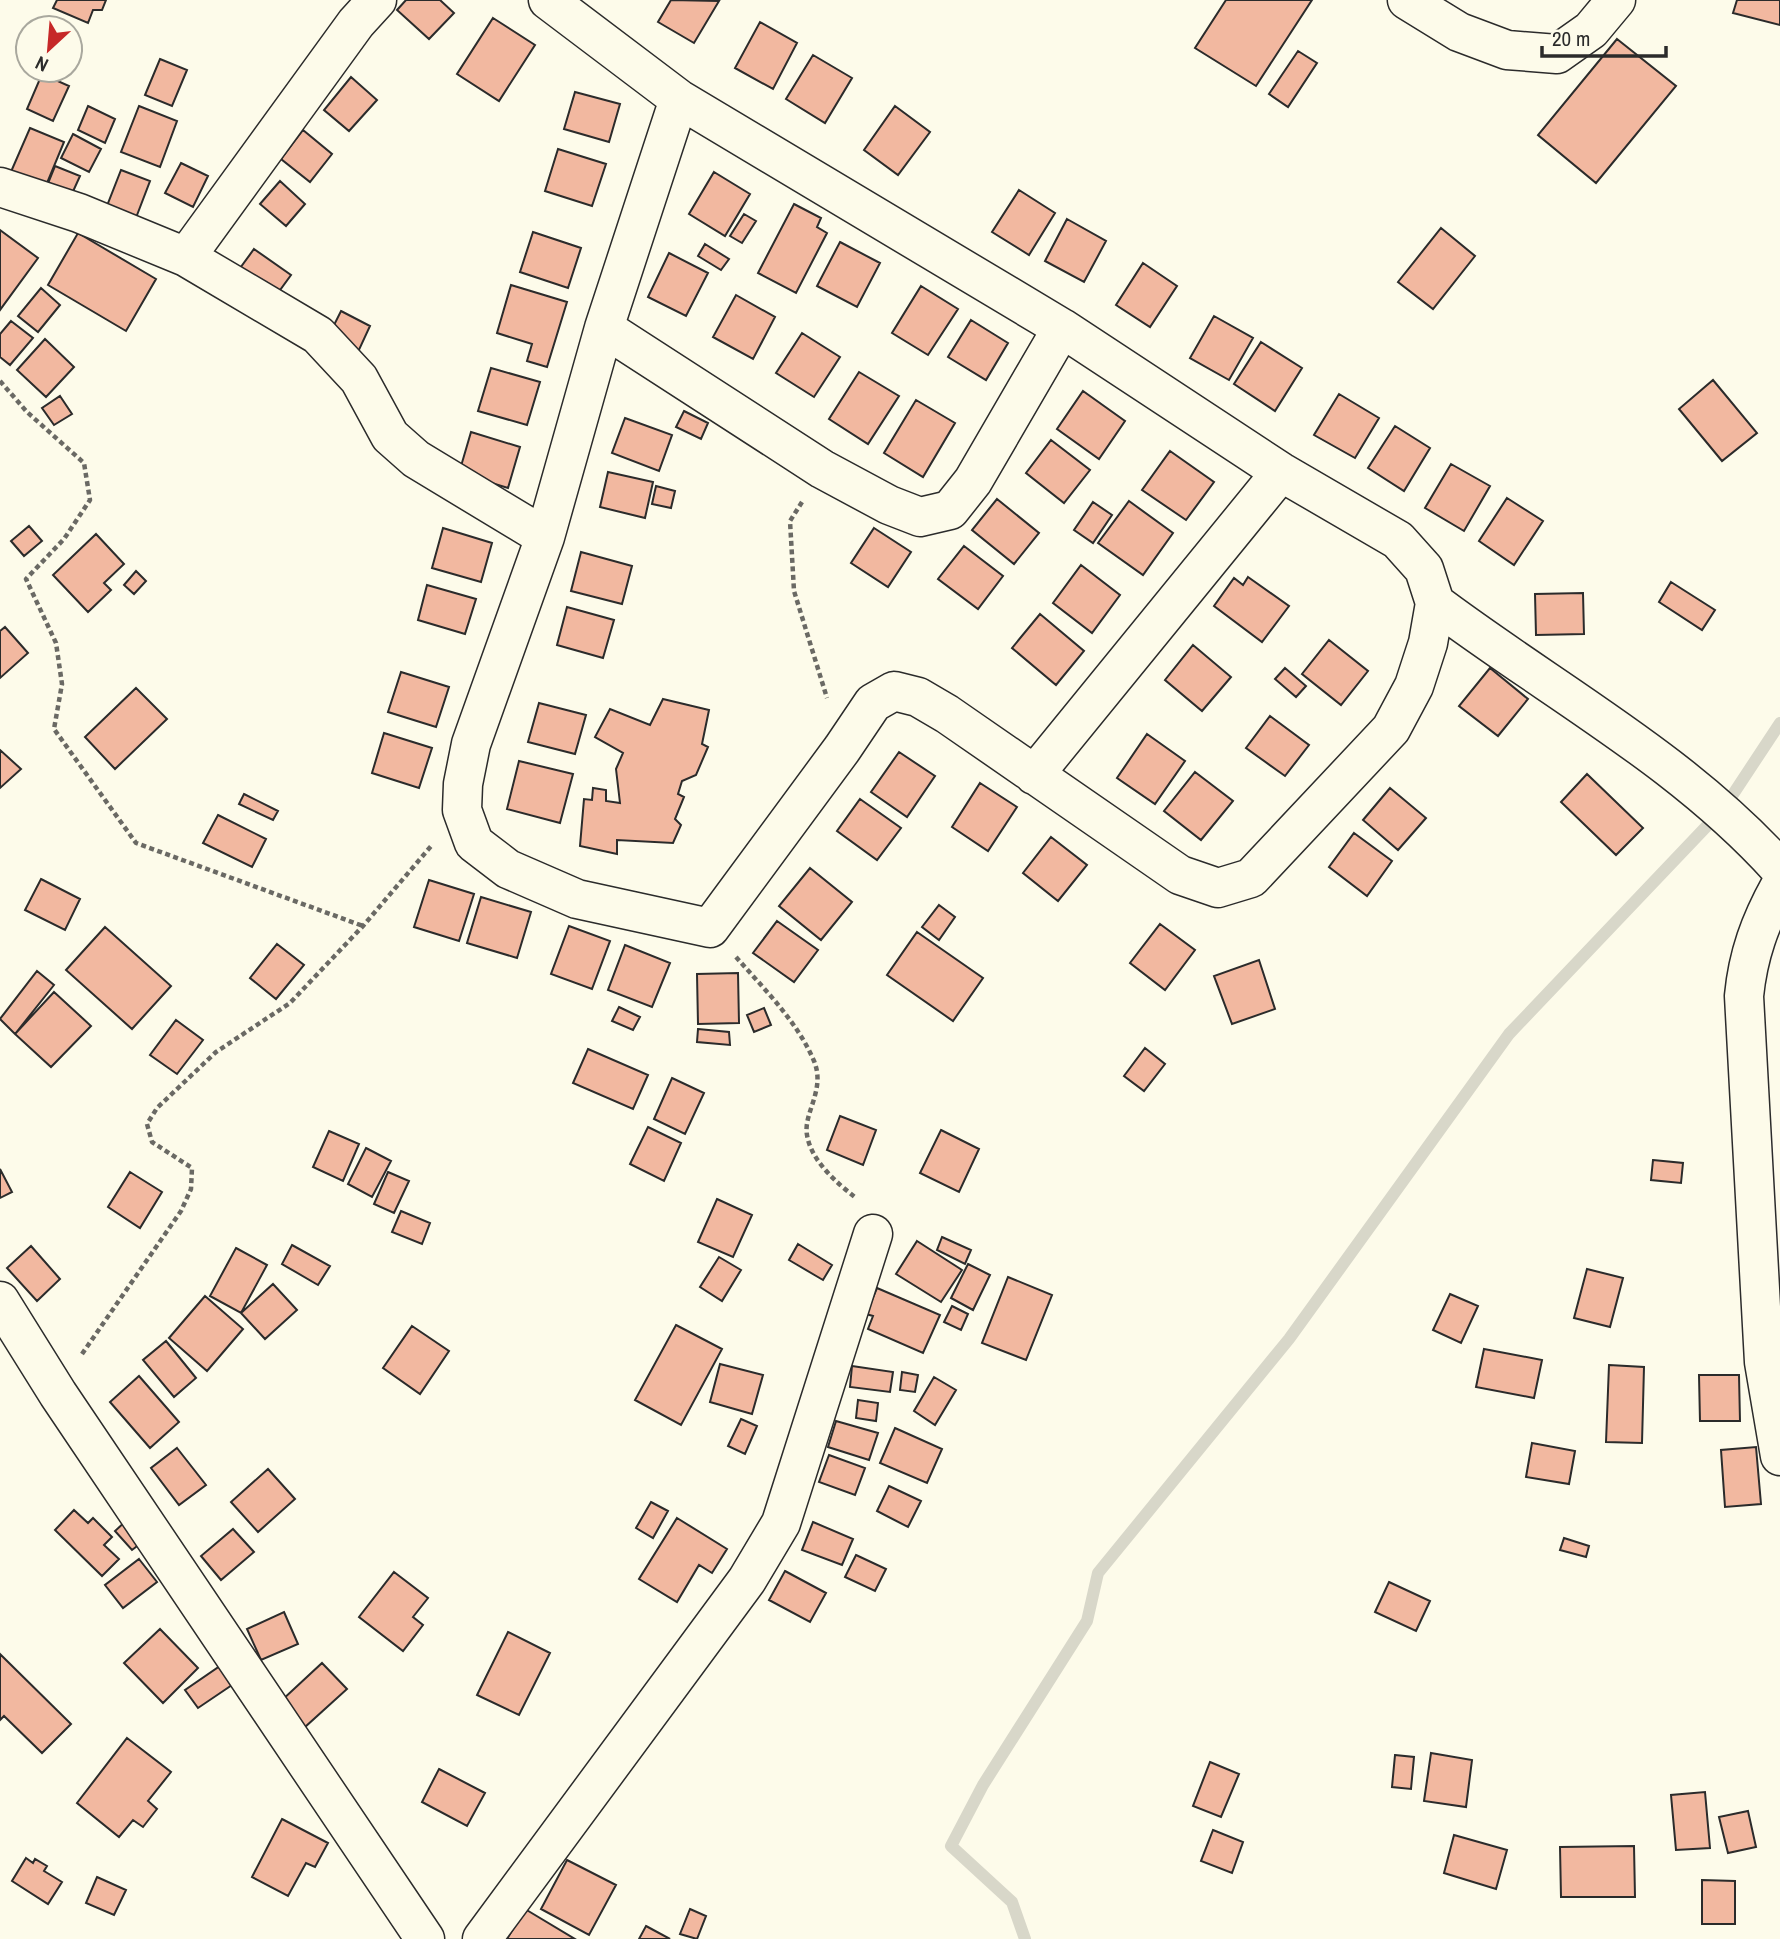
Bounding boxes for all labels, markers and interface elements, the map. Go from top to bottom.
north arrow [14,14,84,84]
scale bar [1542,14,1666,58]
text: 20 m [1552,24,1590,53]
text: N [31,50,52,78]

